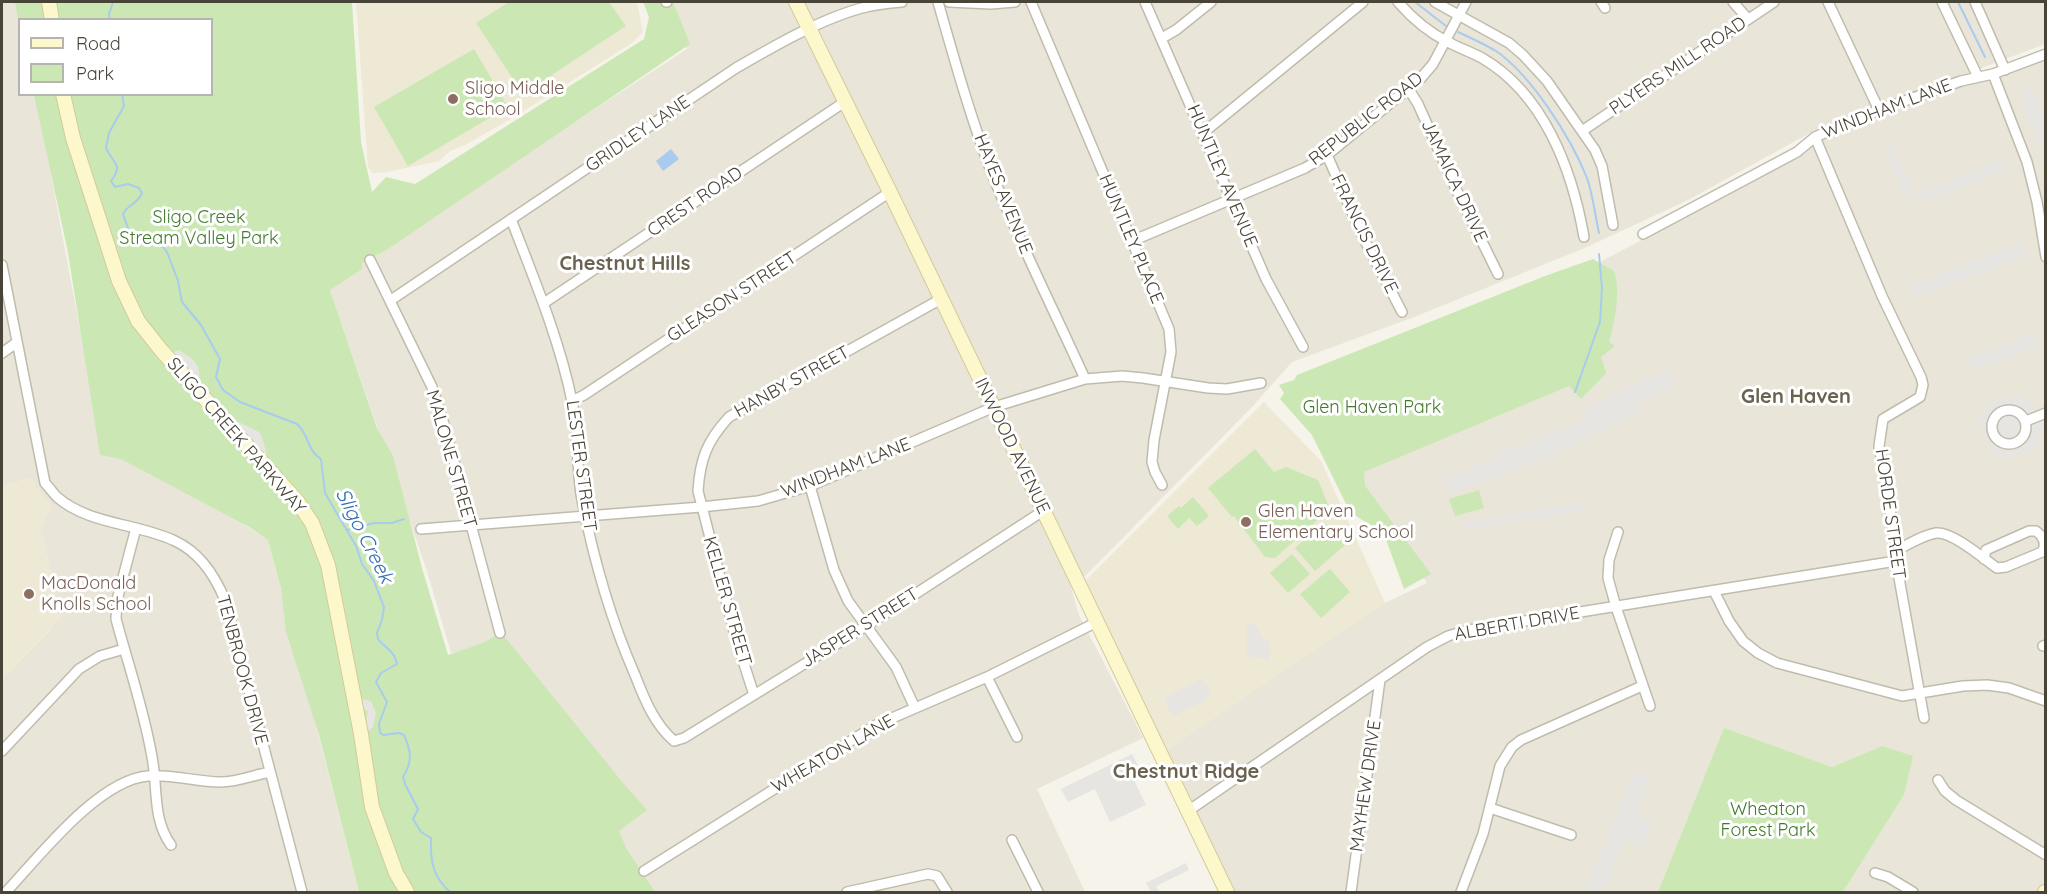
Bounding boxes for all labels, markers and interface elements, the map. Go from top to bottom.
street label: PLYERS MILL ROAD [1606,12,1750,120]
legend [18,18,213,96]
text: Road [76,32,121,55]
text: Park [76,62,114,85]
street label: REPUBLIC ROAD [1305,68,1427,170]
street label: WINDHAM LANE [1819,74,1955,144]
place label: Sligo Middle School [465,78,564,121]
street label: GRIDLEY LANE [582,91,694,177]
marker: Sligo Middle School [446,92,460,106]
street label: HUNTLEY AVENUE [1182,101,1262,251]
street label: JAMAICA DRIVE [1416,116,1492,246]
street label: HAYES AVENUE [969,131,1037,257]
street label: CREST ROAD [643,162,747,242]
street label: HUNTLEY PLACE [1094,171,1168,307]
street label: FRANCIS DRIVE [1326,171,1402,297]
park label: Sligo Creek Stream Valley Park [119,207,279,250]
street label: GLEASON STREET [663,247,801,347]
district label: Chestnut Hills [560,252,690,276]
street label: HANBY STREET [731,341,853,423]
street label: SLIGO CREEK PARKWAY [162,353,310,519]
street label: INWOOD AVENUE [970,374,1054,518]
district label: Glen Haven [1741,385,1851,409]
street label: MALONE STREET [421,388,481,530]
park label: Glen Haven Park [1303,397,1441,419]
street label: LESTER STREET [561,399,601,533]
street label: WINDHAM LANE [778,433,914,503]
street label: HORDE STREET [1870,448,1910,580]
water label: Sligo Creek [330,485,398,587]
place label: Glen Haven Elementary School [1258,501,1414,544]
marker: Glen Haven Elementary School [1239,515,1253,529]
street label: KELLER STREET [698,534,756,668]
place label: MacDonald Knolls School [41,573,151,616]
street label: JASPER STREET [797,583,923,673]
marker: MacDonald Knolls School [22,587,36,601]
street label: TENBROOK DRIVE [212,593,272,747]
street label: ALBERTI DRIVE [1453,602,1581,646]
street label: WHEATON LANE [768,710,898,798]
street label: MAYHEW DRIVE [1346,719,1386,853]
district label: Chestnut Ridge [1113,760,1259,784]
park label: Wheaton Forest Park [1720,799,1816,842]

